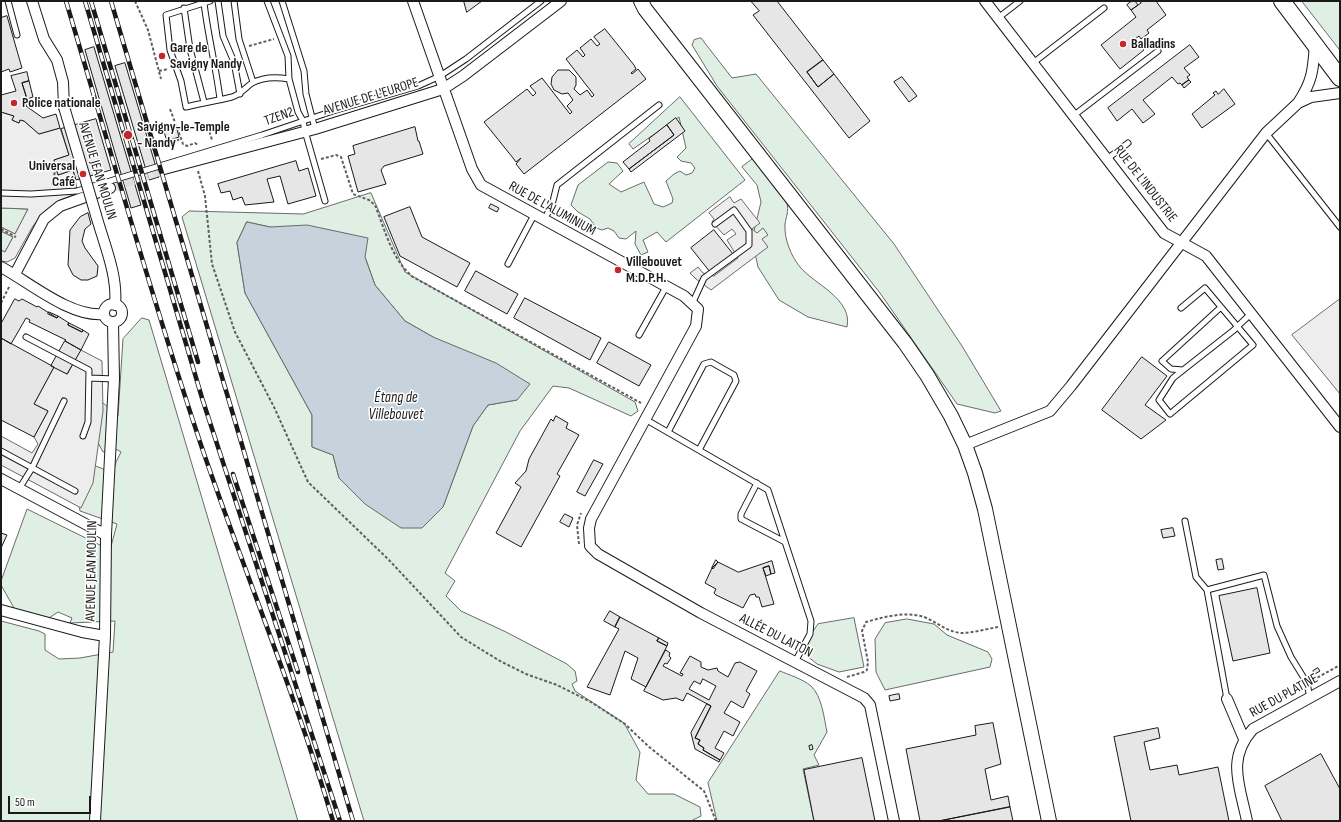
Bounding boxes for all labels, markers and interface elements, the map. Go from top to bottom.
place label: Balladins [1131,36,1175,52]
marker: Balladins [1118,39,1128,49]
place label: Gare de Savigny Nandy [170,40,242,72]
marker: Gare de Savigny Nandy [157,51,167,61]
street label: AVENUE DE L'EUROPE [321,75,421,119]
place label: Police nationale [22,95,101,111]
marker: Police nationale [9,98,19,108]
street label: TZEN2 [262,104,296,130]
place label: Savigny-le-Temple - Nandy [137,119,230,152]
street label: AVENUE JEAN MOULIN [74,120,120,222]
marker: Savigny-le-Temple - Nandy [122,129,134,141]
street label: RUE DE L'INDUSTRIE [1110,142,1180,226]
place label: Universal Café [29,158,75,190]
marker: Universal Café [78,169,88,179]
street label: RUE DE L'ALUMINIUM [505,178,599,240]
place label: Villebouvet M.D.P.H. [626,254,682,286]
marker: Villebouvet M.D.P.H. [613,265,623,275]
water label: Étang de Villebouvet [369,389,423,424]
street label: AVENUE JEAN MOULIN [83,520,101,622]
street label: ALLÉE DU LAITON [737,610,815,662]
street label: RUE DU PLATINE [1247,670,1321,722]
scale bar [10,788,93,814]
text: 50 m [15,795,35,810]

